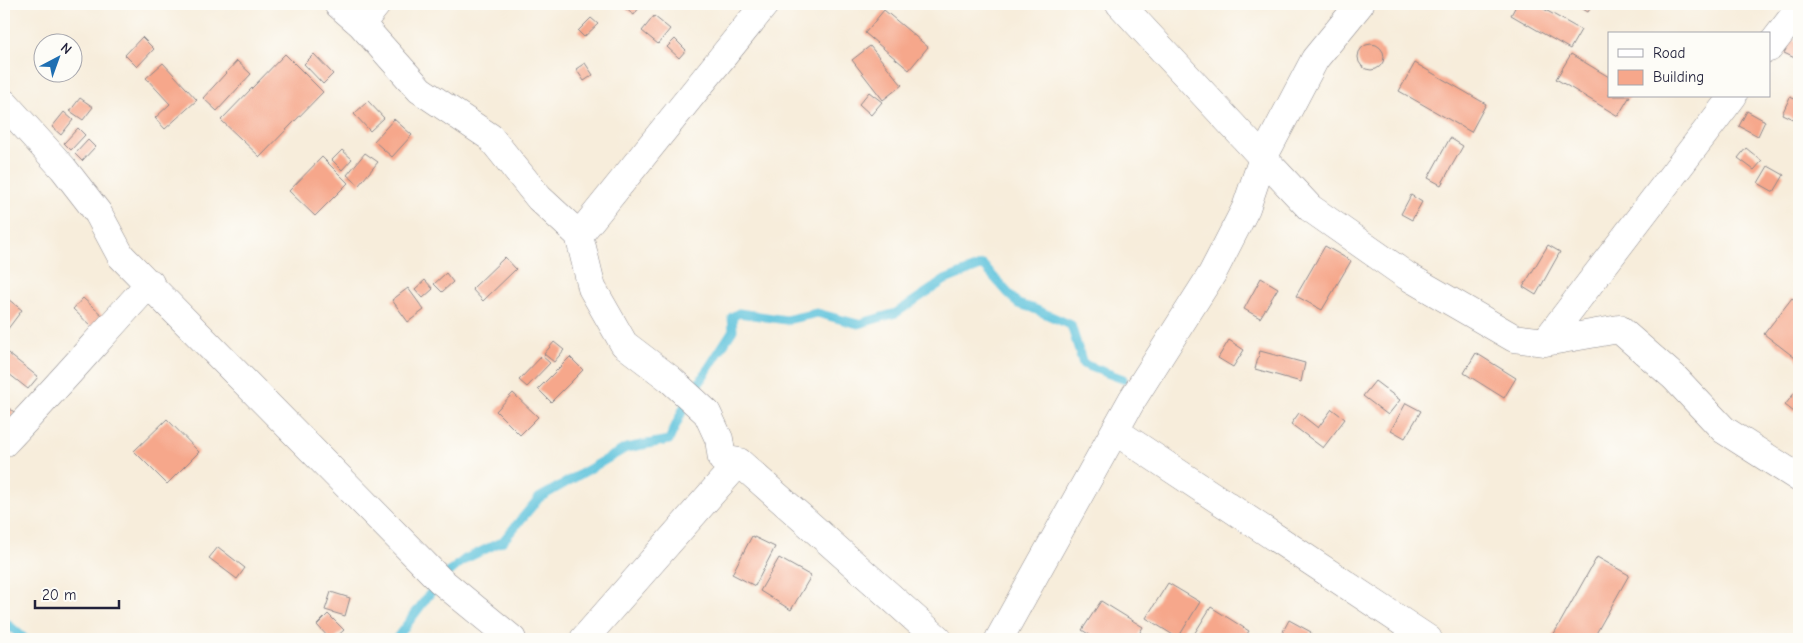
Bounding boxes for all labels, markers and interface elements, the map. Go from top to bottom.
north arrow [32,32,82,82]
legend [1608,32,1770,98]
text: N [57,39,75,58]
text: Road [1653,44,1685,62]
text: Building [1653,68,1704,86]
scale bar [35,578,119,610]
text: 20 m [42,586,76,604]

